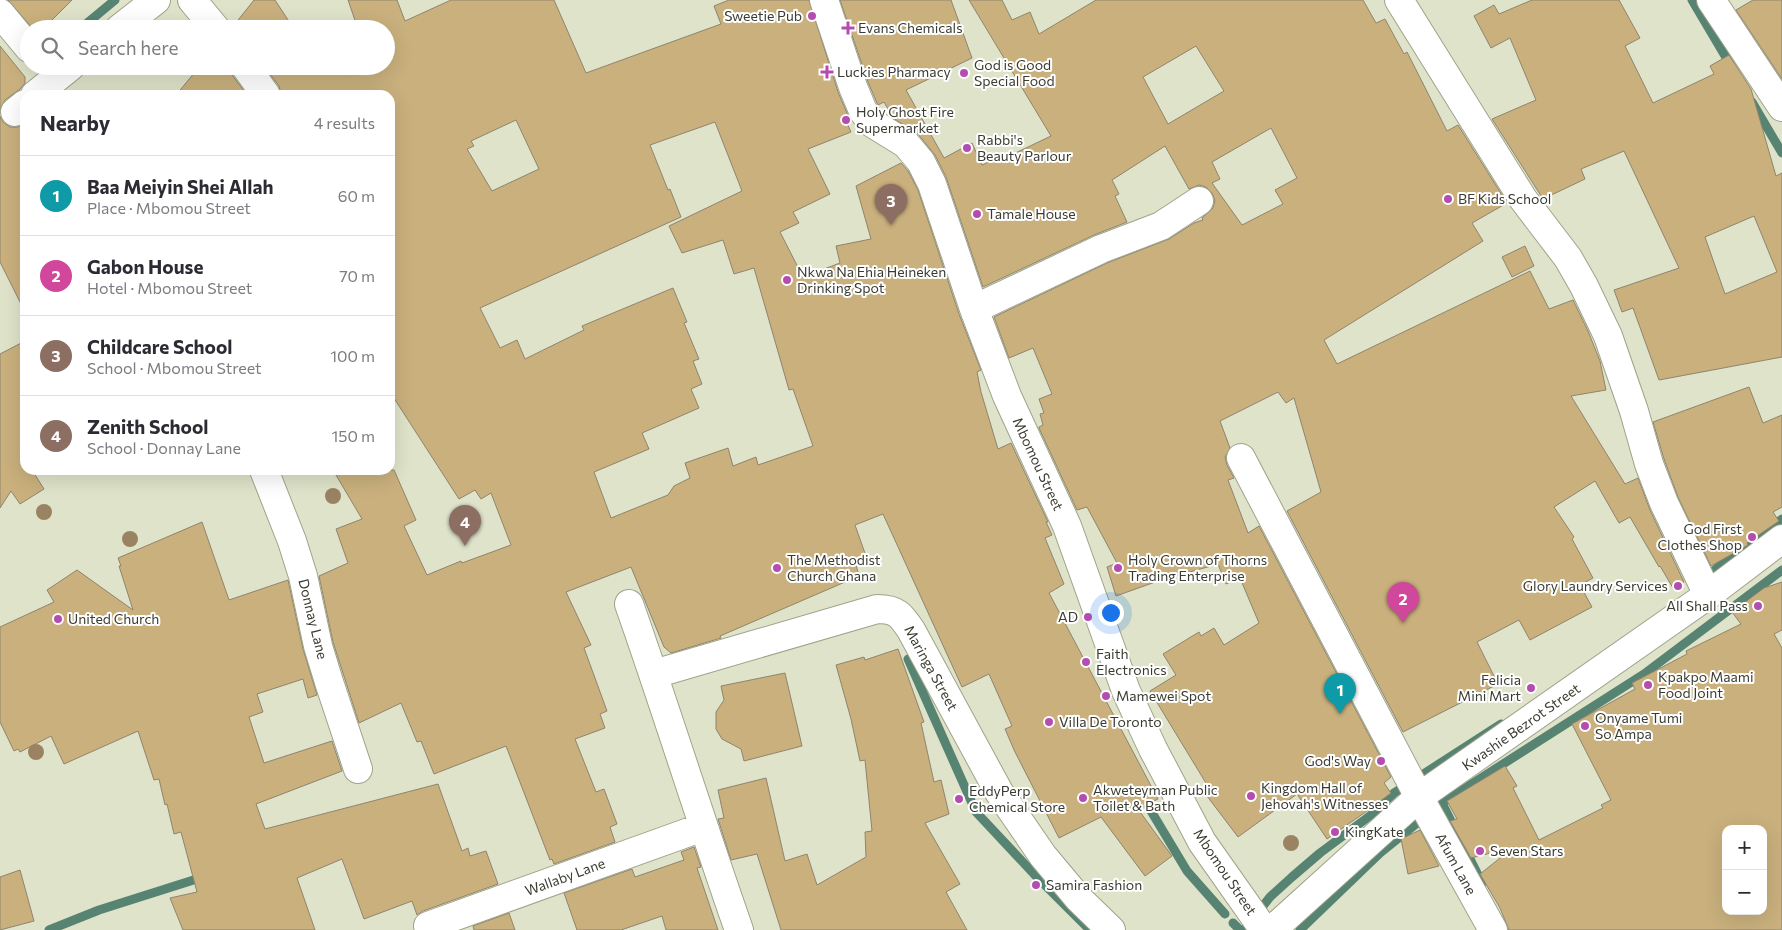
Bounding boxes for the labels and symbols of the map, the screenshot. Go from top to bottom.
place label: Sweetie Pub [724,7,802,24]
marker: Sweetie Pub [806,10,818,22]
place label: Evans Chemicals [858,19,963,36]
marker: Evans Chemicals [842,22,854,34]
place label: God is Good Special Food [974,56,1055,89]
place label: Luckies Pharmacy [837,63,951,80]
marker: Luckies Pharmacy [821,66,833,78]
marker: God is Good Special Food [958,67,970,79]
place label: Holy Ghost Fire Supermarket [856,103,954,136]
marker: Holy Ghost Fire Supermarket [840,114,852,126]
place label: Rabbi's Beauty Parlour [977,131,1072,164]
marker: Rabbi's Beauty Parlour [961,142,973,154]
pin: 3 [875,184,907,225]
place label: BF Kids School [1458,190,1551,207]
marker: BF Kids School [1442,193,1454,205]
place label: Tamale House [987,205,1076,222]
marker: Tamale House [971,208,983,220]
place label: Nkwa Na Ehia Heineken Drinking Spot [797,263,946,296]
marker: Nkwa Na Ehia Heineken Drinking Spot [781,274,793,286]
street label: Mbomou Street [1009,415,1068,513]
pin: 4 [449,505,481,546]
place label: God First Clothes Shop [1658,520,1742,553]
marker: God First Clothes Shop [1746,531,1758,543]
place label: The Methodist Church Ghana [787,551,881,584]
place label: Holy Crown of Thorns Trading Enterprise [1128,551,1267,584]
marker: The Methodist Church Ghana [771,562,783,574]
marker: Holy Crown of Thorns Trading Enterprise [1112,562,1124,574]
street label: Donnay Lane [295,577,332,661]
place label: Glory Laundry Services [1523,577,1668,594]
marker: Glory Laundry Services [1672,580,1684,592]
pin: 2 [1387,582,1419,623]
place label: All Shall Pass [1666,597,1748,614]
your location [1098,600,1124,626]
marker: All Shall Pass [1752,600,1764,612]
place label: AD [1058,608,1078,625]
place label: United Church [68,610,159,627]
marker: AD [1082,611,1094,623]
marker: United Church [52,613,64,625]
street label: Maringa Street [901,622,962,714]
place label: Faith Electronics [1096,645,1167,678]
marker: Faith Electronics [1080,656,1092,668]
place label: Kpakpo Maami Food Joint [1658,668,1754,701]
place label: Felicia Mini Mart [1458,671,1521,704]
pin: 1 [1324,673,1356,714]
street label: Kwashie Bezrot Street [1458,679,1583,774]
marker: Kpakpo Maami Food Joint [1642,679,1654,691]
marker: Felicia Mini Mart [1525,682,1537,694]
place label: Mamewei Spot [1116,687,1211,704]
marker: Mamewei Spot [1100,690,1112,702]
place label: Onyame Tumi So Ampa [1595,709,1682,742]
place label: Villa De Toronto [1059,713,1162,730]
marker: Villa De Toronto [1043,716,1055,728]
marker: Onyame Tumi So Ampa [1579,720,1591,732]
place label: God's Way [1304,752,1371,769]
marker: God's Way [1375,755,1387,767]
place label: Kingdom Hall of Jehovah's Witnesses [1261,779,1388,812]
place label: Akweteyman Public Toilet & Bath [1093,781,1218,814]
place label: EddyPerp Chemical Store [969,782,1065,815]
marker: Kingdom Hall of Jehovah's Witnesses [1245,790,1257,802]
marker: Akweteyman Public Toilet & Bath [1077,792,1089,804]
marker: EddyPerp Chemical Store [953,793,965,805]
place label: KingKate [1345,823,1403,840]
street label: Mbomou Street [1190,825,1261,918]
marker: KingKate [1329,826,1341,838]
street label: Afum Lane [1432,830,1480,898]
place label: Seven Stars [1490,842,1563,859]
marker: Seven Stars [1474,845,1486,857]
street label: Wallaby Lane [522,854,607,899]
place label: Samira Fashion [1046,876,1142,893]
marker: Samira Fashion [1030,879,1042,891]

